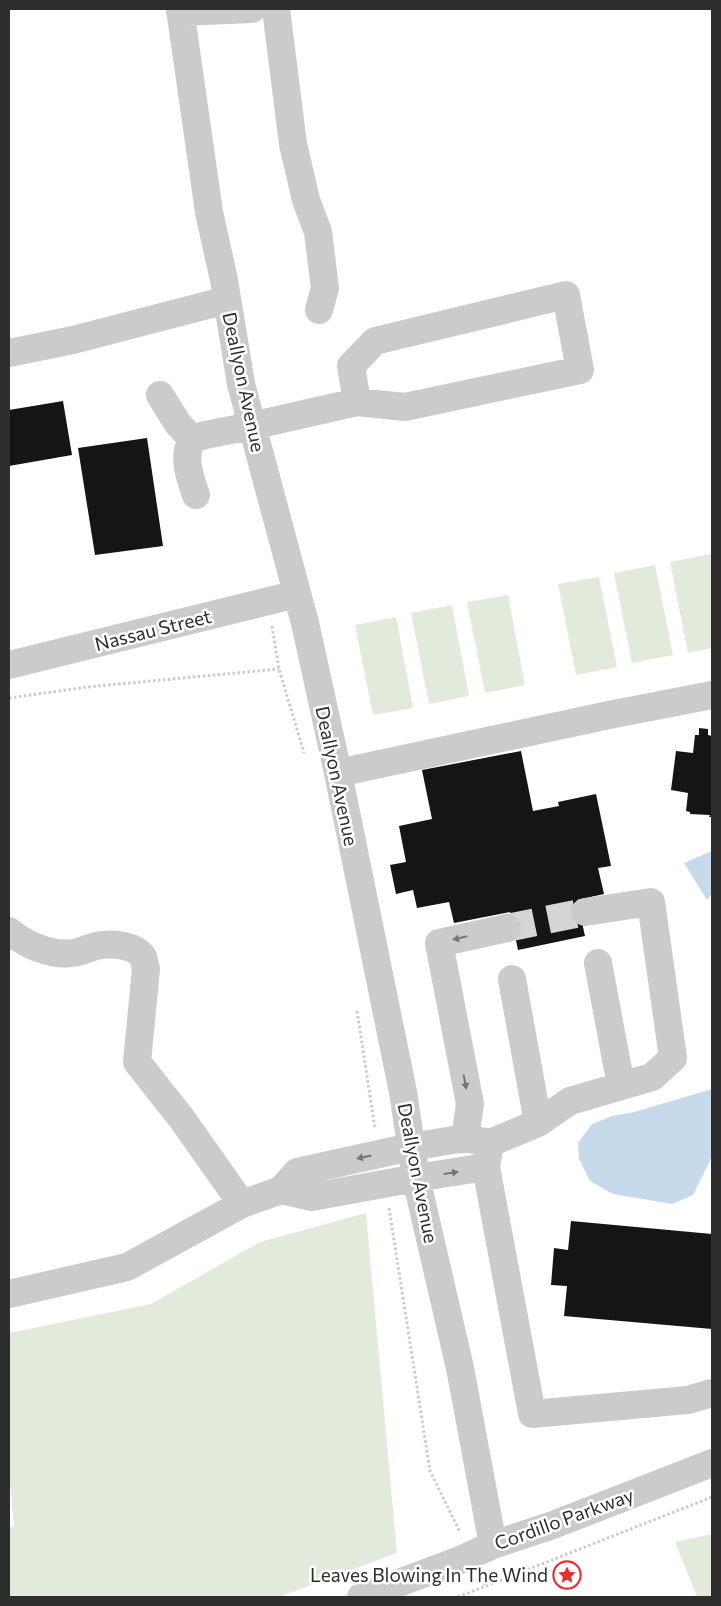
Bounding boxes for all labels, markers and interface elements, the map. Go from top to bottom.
street label: Deallyon Avenue [218,310,271,454]
street label: Nassau Street [92,604,214,655]
street label: Deallyon Avenue [311,704,364,848]
one-way arrow [451,935,467,943]
one-way arrow [462,1074,470,1090]
street label: Deallyon Avenue [394,1101,443,1245]
one-way arrow [356,1153,371,1161]
one-way arrow [443,1169,459,1177]
street label: Cordillo Parkway [491,1483,637,1554]
place icon: Leaves Blowing In The Wind [552,1560,582,1590]
place label: Leaves Blowing In The Wind [310,1563,548,1586]

